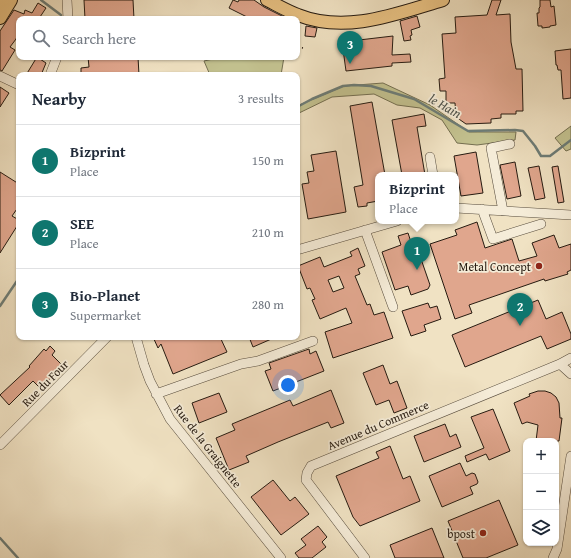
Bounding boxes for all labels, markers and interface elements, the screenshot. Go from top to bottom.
search box [16,16,300,60]
icon: search [30,27,52,49]
text: Search here [62,28,136,49]
pin: 3 [337,31,363,64]
text: Nearby [32,86,86,111]
text: 3 results [238,89,284,108]
water label: le Hain [425,89,465,123]
text: Bizprint [70,141,126,162]
text: 1 [42,151,48,170]
text: 150 m [252,151,284,170]
text: Place [70,162,99,181]
popup [375,172,459,224]
text: Bizprint [389,178,445,199]
text: Place [389,199,418,218]
text: SEE [70,213,94,234]
text: 2 [42,223,48,242]
text: 210 m [252,223,284,242]
text: Place [70,234,99,253]
pin: 1 [404,237,430,270]
place label: Metal Concept [459,258,532,275]
marker: Metal Concept [534,261,544,271]
text: Bio-Planet [70,285,140,306]
pin: 2 [507,293,533,326]
text: 3 [42,295,48,314]
text: 280 m [252,295,284,314]
text: Supermarket [70,306,141,325]
street label: Rue du Four [18,356,72,410]
your location [278,375,298,395]
street label: Avenue du Commerce [325,396,432,454]
street label: Rue de la Graignette [170,401,246,491]
map controls [523,438,559,546]
button: + [523,438,559,474]
button: − [523,474,559,510]
button: layers [523,510,559,546]
place label: bpost [447,525,476,542]
marker: bpost [478,528,488,538]

